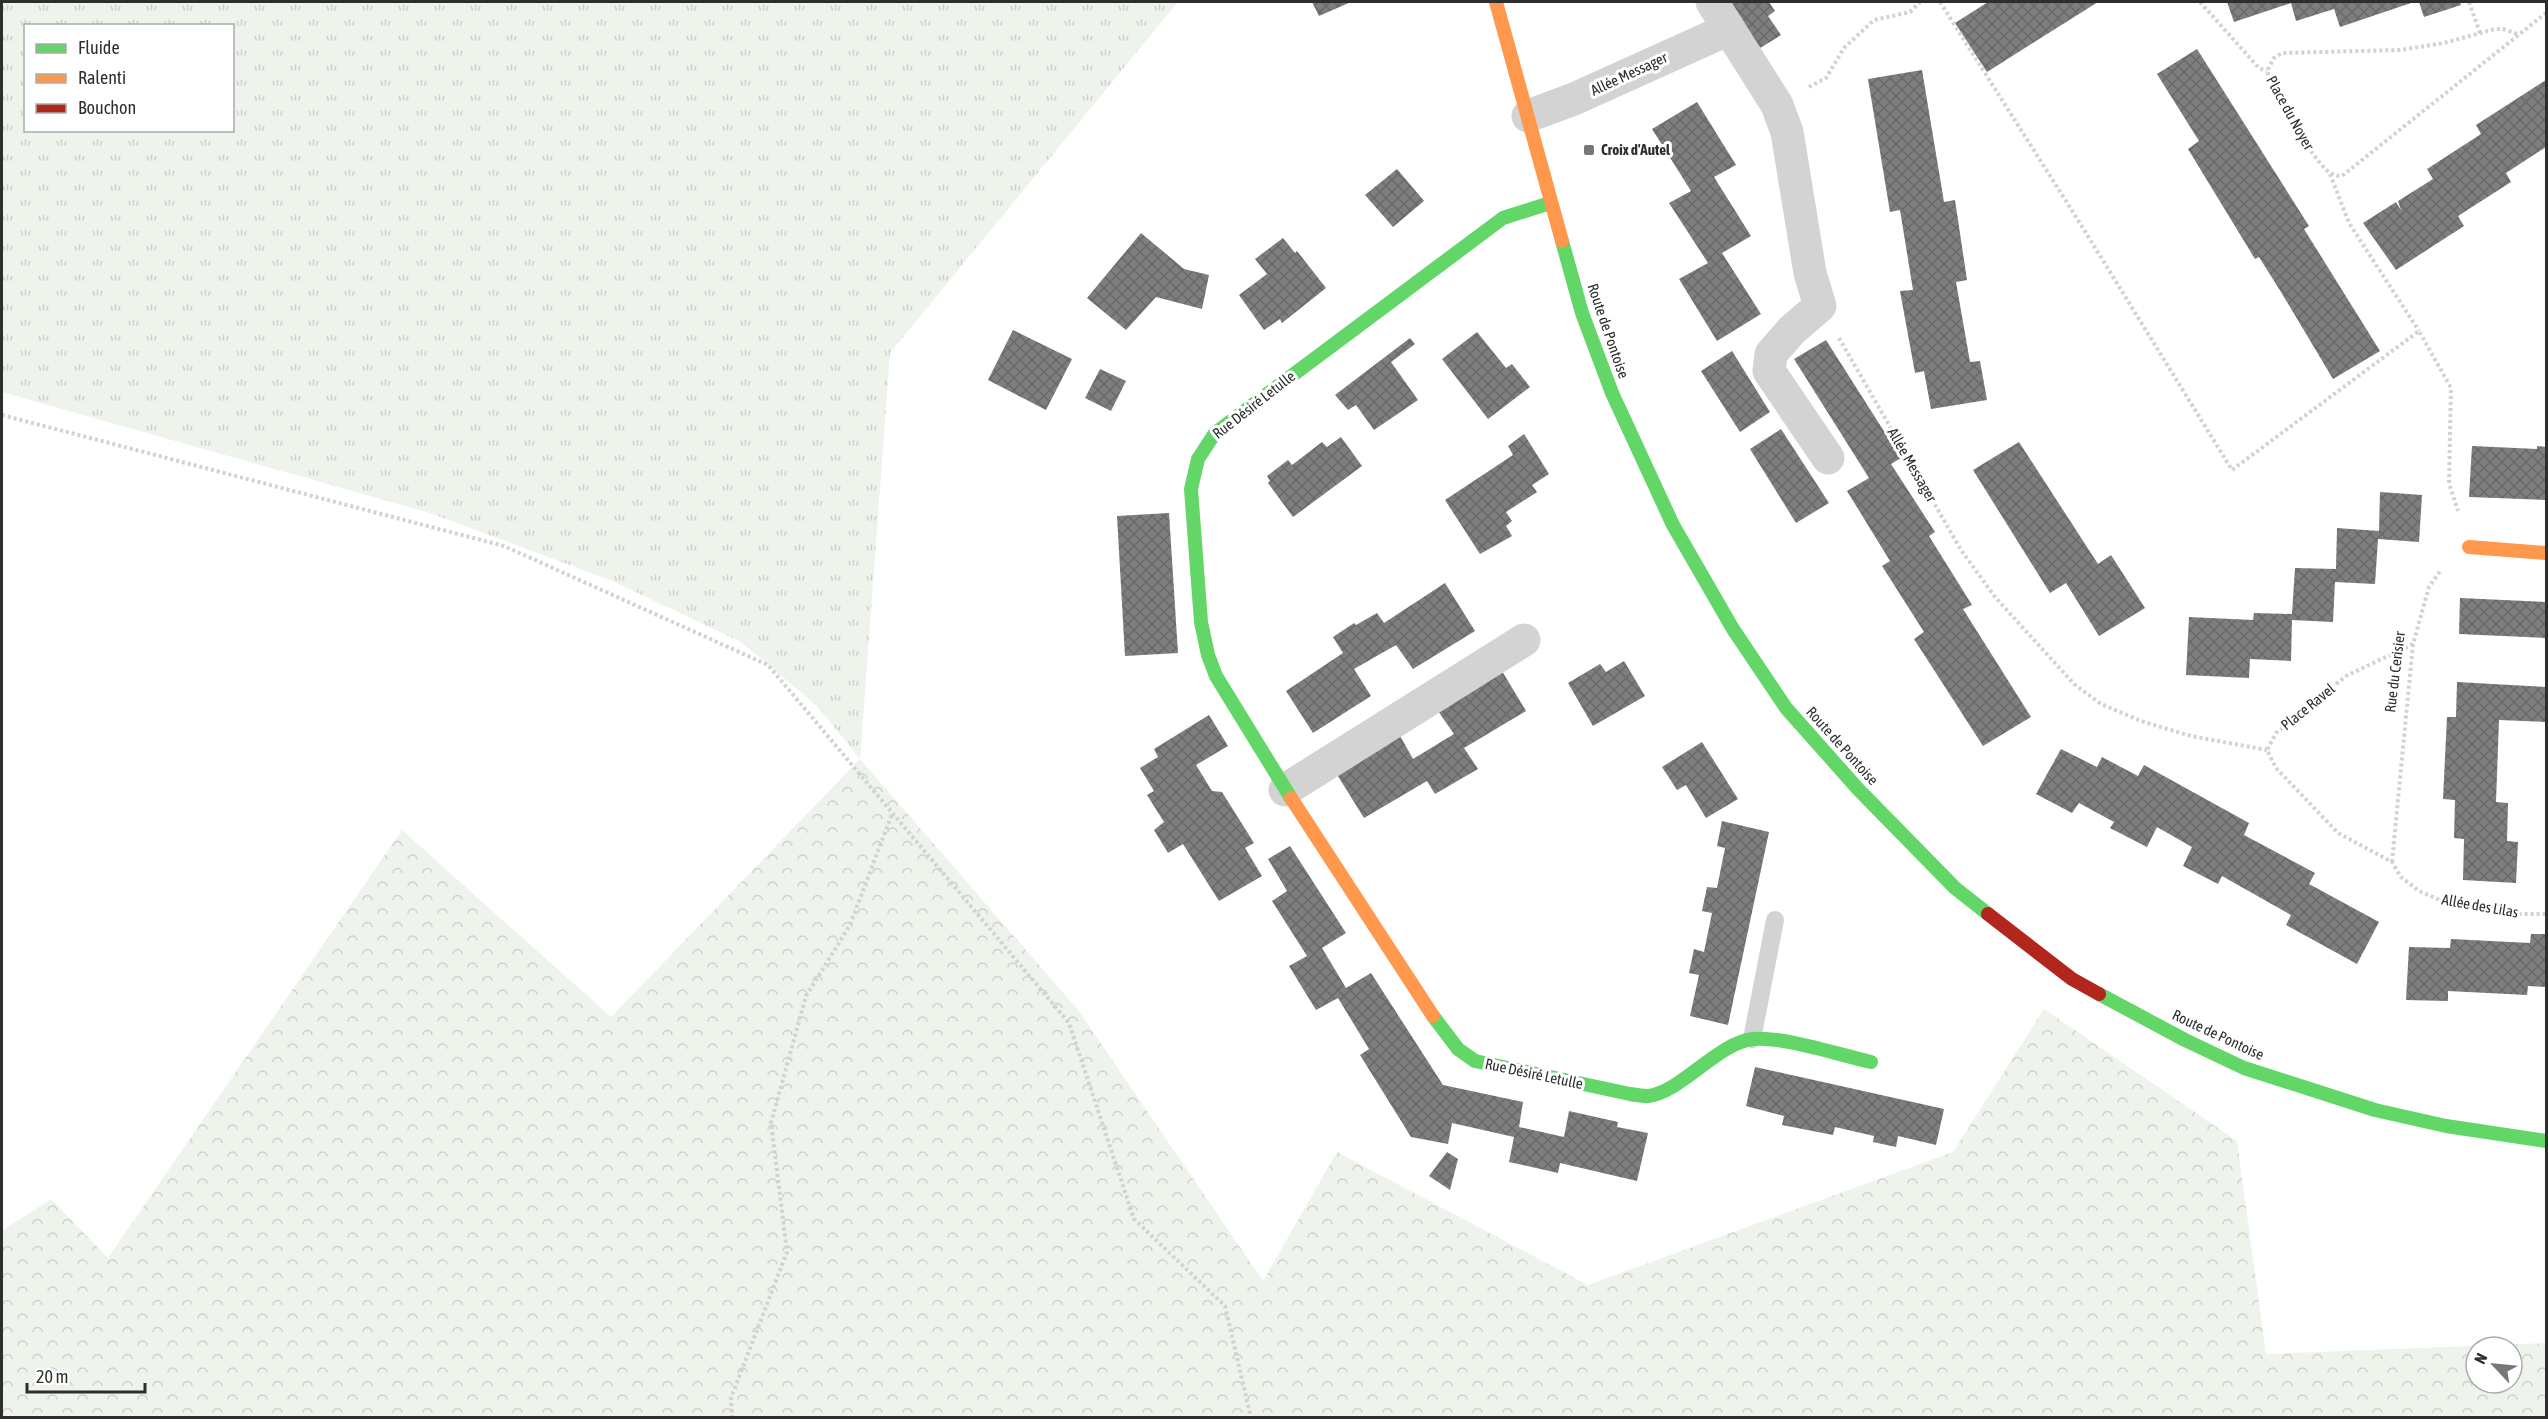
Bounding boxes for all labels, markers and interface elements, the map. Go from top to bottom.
legend [24,24,234,132]
text: Fluide [78,37,120,58]
street label: Allée Messager [1588,48,1670,99]
text: Ralenti [78,67,126,88]
street label: Place du Noyer [2263,73,2318,153]
text: Bouchon [78,97,136,118]
place label: Croix d'Autel [1601,141,1671,158]
marker: Croix d'Autel [1582,143,1596,157]
street label: Route de Pontoise [1584,281,1633,381]
street label: Rue Désiré Letulle [1209,367,1298,442]
street label: Allée Messager [1884,425,1941,505]
street label: Rue du Cerisier [2381,630,2408,713]
street label: Place Ravel [2277,680,2338,733]
street label: Route de Pontoise [1803,703,1882,788]
street label: Allée des Lilas [2440,890,2520,921]
street label: Route de Pontoise [2170,1006,2267,1063]
street label: Rue Désiré Letulle [1484,1055,1585,1092]
north arrow [2464,1335,2524,1395]
text: N [2470,1350,2491,1367]
scale bar [27,1356,146,1394]
text: 20 m [36,1366,68,1387]

